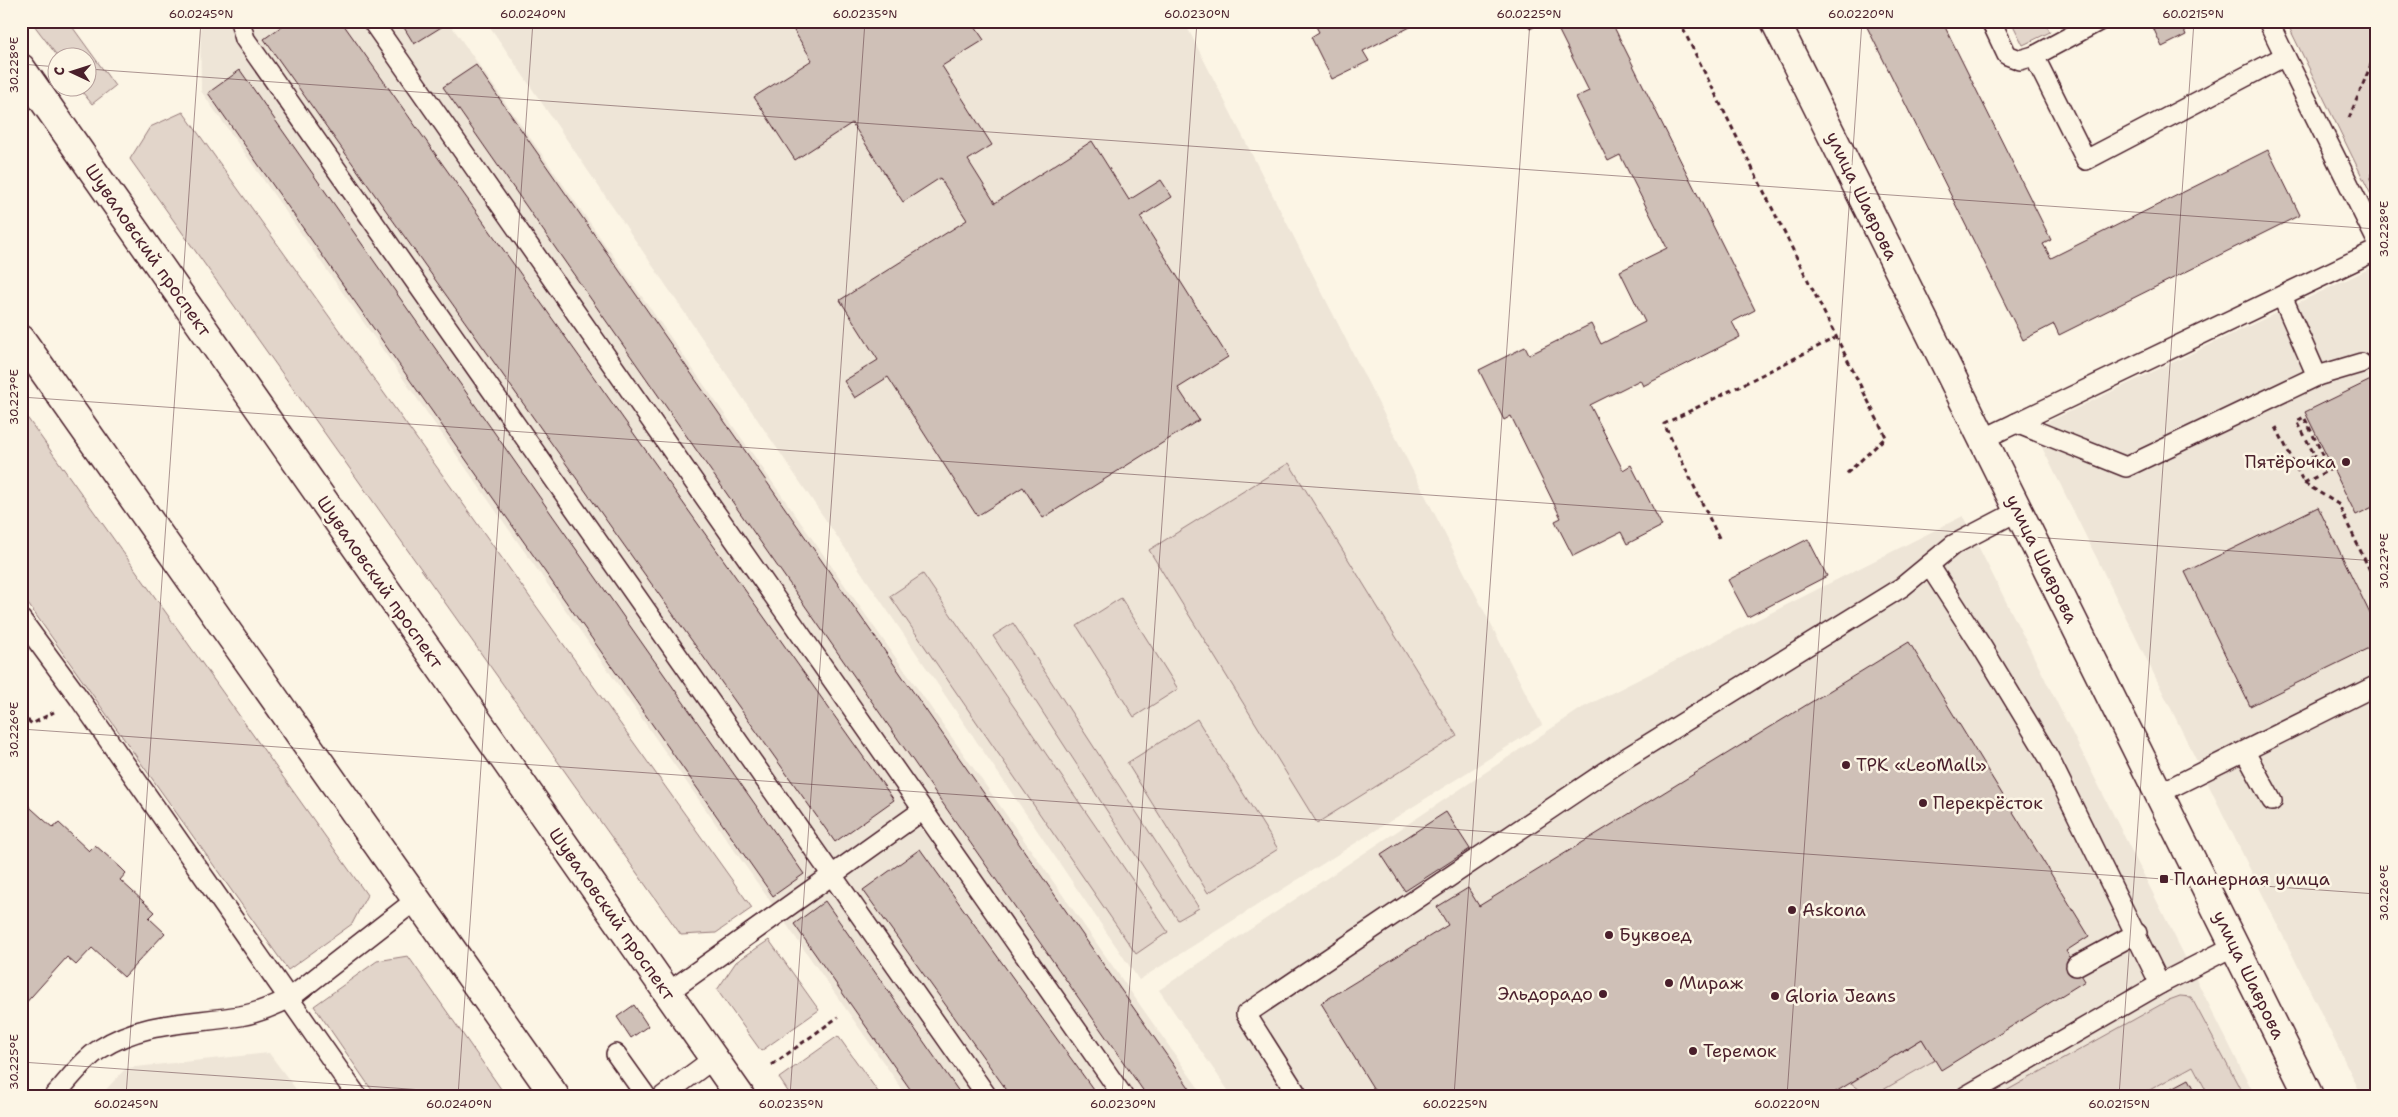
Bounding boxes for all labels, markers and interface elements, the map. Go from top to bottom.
text: 60.0245°N [169,6,233,22]
text: 60.0240°N [500,6,566,22]
text: 60.0235°N [833,6,897,22]
text: 60.0230°N [1164,6,1230,22]
text: 60.0225°N [1497,6,1561,22]
text: 60.0220°N [1828,6,1894,22]
text: 60.0215°N [2162,6,2224,22]
text: 30.228°E [6,37,22,93]
north arrow [48,48,98,98]
text: С [50,66,68,76]
street label: улица Шаврова [1820,128,1904,264]
street label: Шуваловский проспект [79,159,217,342]
text: 30.228°E [2376,201,2392,257]
text: 30.227°E [6,369,22,425]
place label: Пятёрочка [2245,450,2336,474]
marker: Пятёрочка [2340,456,2352,468]
street label: Шуваловский проспект [311,491,449,674]
street label: улица Шаврова [2000,491,2084,627]
text: 30.227°E [2376,533,2392,589]
text: 30.226°E [6,702,22,758]
place label: ТРК «LeoMall» [1856,753,1987,777]
marker: ТРК «LeoMall» [1840,759,1852,771]
place label: Перекрёсток [1933,791,2043,815]
marker: Перекрёсток [1917,797,1929,809]
street label: Шуваловский проспект [543,823,681,1006]
text: 30.226°E [2376,865,2392,921]
place label: Планерная улица [2174,867,2330,891]
marker: Планерная улица [2158,873,2170,885]
place label: Askona [1802,898,1866,922]
marker: Askona [1786,904,1798,916]
street label: улица Шаврова [2207,907,2291,1043]
place label: Буквоед [1619,923,1693,947]
marker: Буквоед [1603,929,1615,941]
place label: Мираж [1679,971,1744,995]
marker: Мираж [1663,977,1675,989]
place label: Эльдорадо [1498,982,1593,1006]
place label: Gloria Jeans [1785,984,1896,1008]
marker: Эльдорадо [1597,988,1609,1000]
marker: Gloria Jeans [1769,990,1781,1002]
text: 30.225°E [6,1034,22,1090]
place label: Теремок [1703,1039,1777,1063]
marker: Теремок [1687,1045,1699,1057]
text: 60.0245°N [94,1096,158,1112]
text: 60.0240°N [426,1096,492,1112]
text: 60.0235°N [759,1096,823,1112]
text: 60.0230°N [1090,1096,1156,1112]
text: 60.0225°N [1423,1096,1487,1112]
text: 60.0220°N [1754,1096,1820,1112]
text: 60.0215°N [2088,1096,2150,1112]

